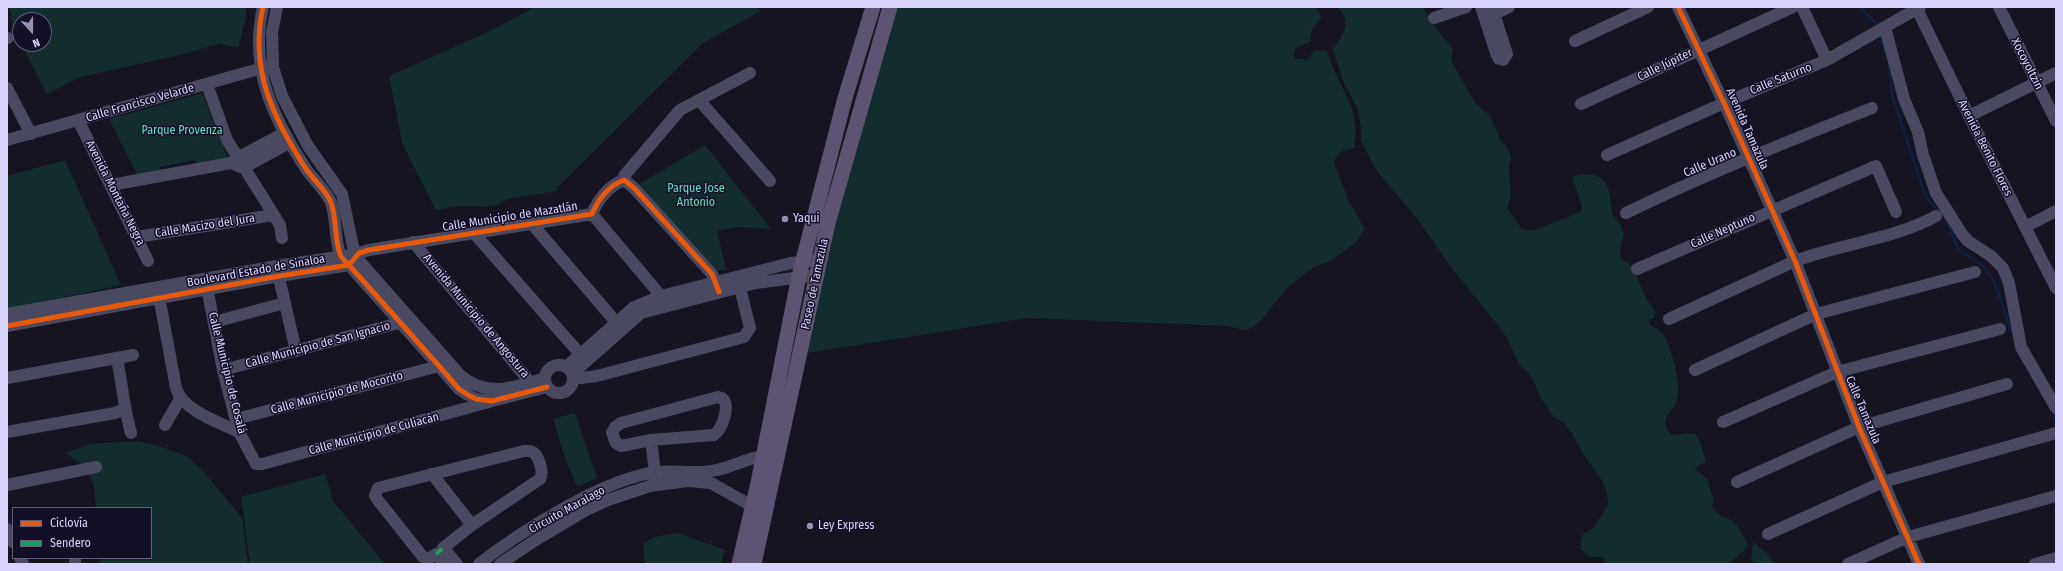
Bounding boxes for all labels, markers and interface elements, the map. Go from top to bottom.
north arrow [12,12,52,52]
text: N [31,35,42,50]
street label: Xocoyoltzin [2008,36,2046,92]
street label: Calle Júpiter [1635,45,1695,85]
street label: Calle Saturno [1748,60,1814,98]
street label: Calle Francisco Velarde [84,81,196,125]
street label: Avenida Tamazula [1723,86,1771,172]
street label: Avenida Benito Flores [1954,97,2016,199]
park label: Parque Provenza [141,124,223,138]
street label: Avenida Montaña Negra [82,138,148,248]
street label: Calle Urano [1681,145,1739,181]
park label: Parque Jose Antonio [667,182,725,210]
street label: Calle Municipio de Mazatlán [441,199,579,235]
street label: Calle Neptuno [1688,210,1758,252]
street label: Calle Macizo del Jura [154,211,256,241]
place label: Yaqui [793,212,820,226]
marker: Yaqui [780,214,790,224]
street label: Paseo de Tamazula [798,237,832,331]
street label: Avenida Municipio de Angostura [420,251,532,381]
street label: Boulevard Estado de Sinaloa [186,252,326,290]
street label: Calle Municipio de Cosalá [205,311,249,435]
street label: Calle Municipio de San Ignacio [244,319,392,371]
street label: Calle Municipio de Mocorito [269,368,405,418]
street label: Calle Tamazula [1842,374,1884,446]
street label: Calle Municipio de Culiacán [307,410,441,458]
street label: Circuito Maralago [526,483,608,537]
legend [12,507,152,559]
text: Ciclovía [50,516,88,530]
place label: Ley Express [818,519,874,533]
marker: Ley Express [805,521,815,531]
text: Sendero [50,536,91,550]

